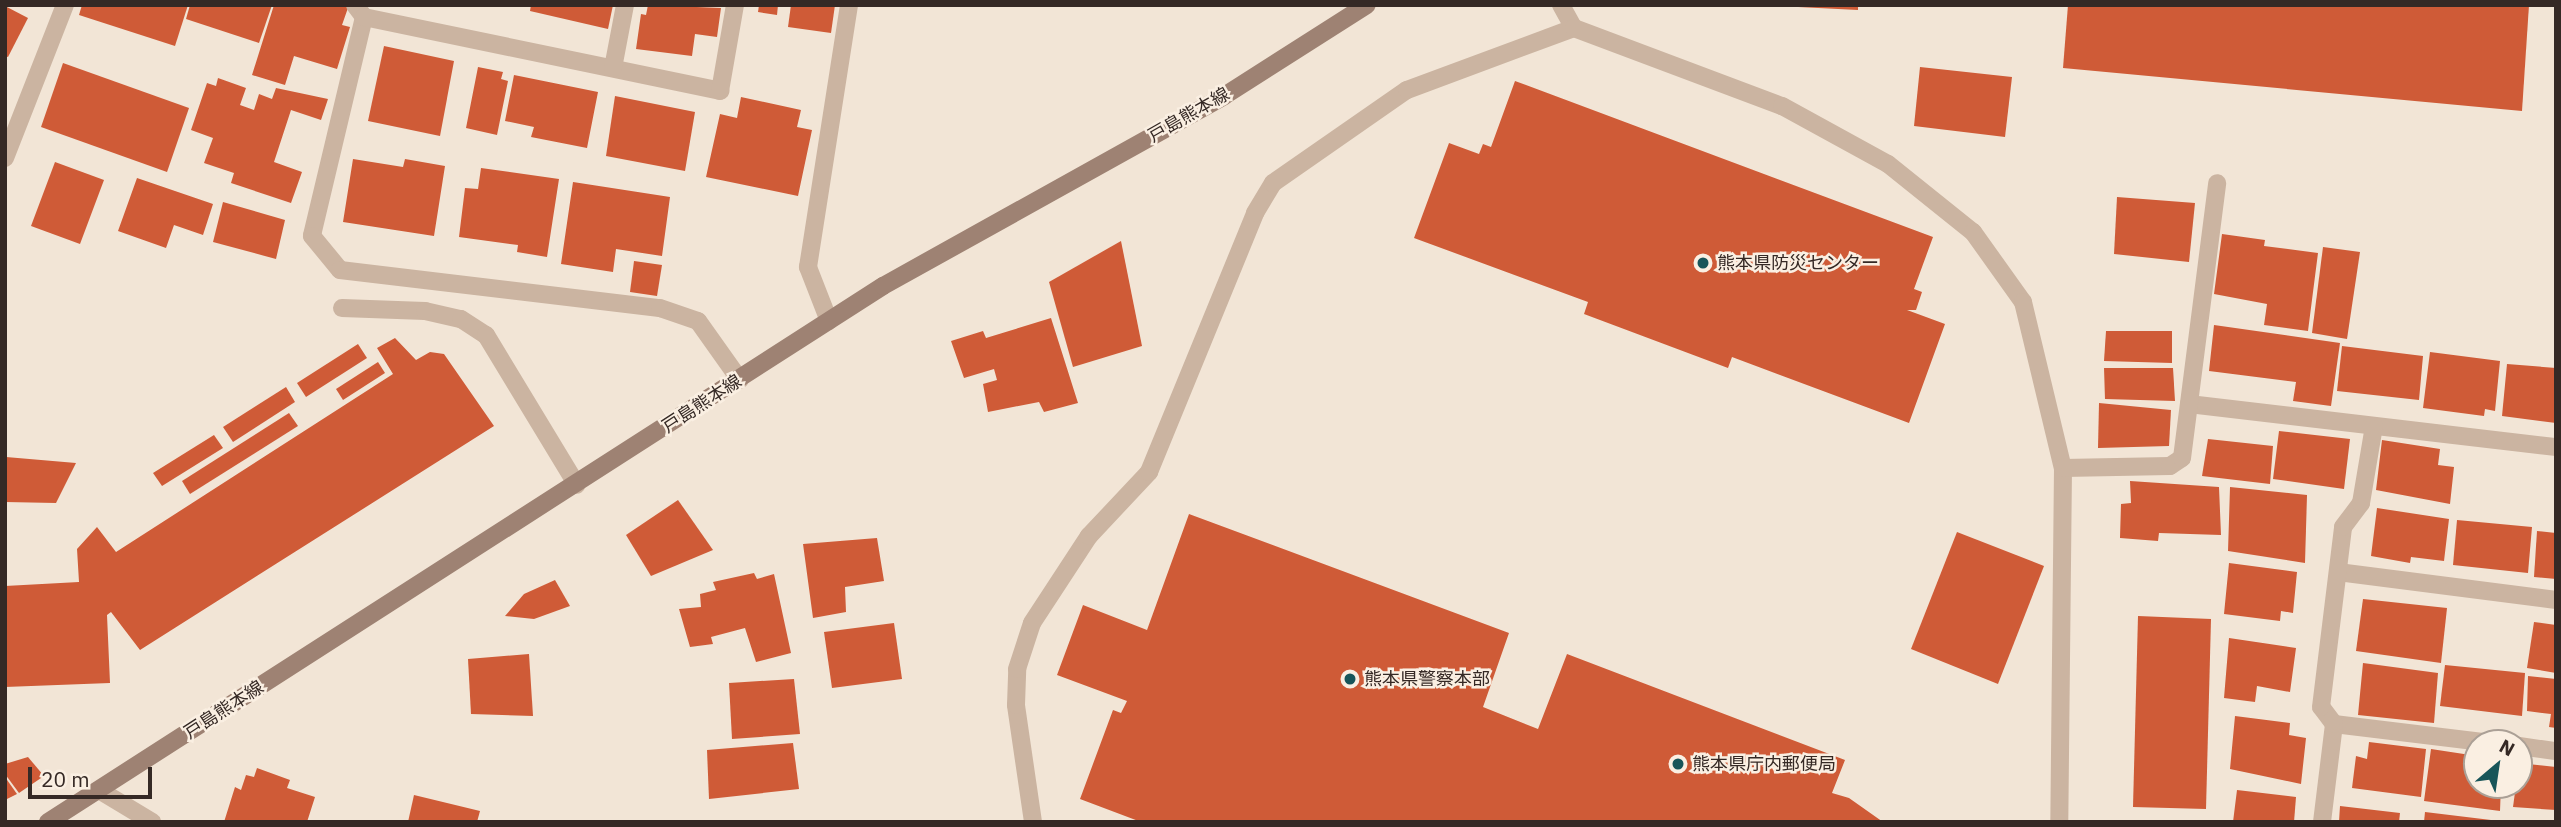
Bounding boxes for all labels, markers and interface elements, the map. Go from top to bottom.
street label: 戸島熊本線 [1145,83,1233,147]
place label: 熊本県防災センター [1717,252,1879,274]
marker: 熊本県防災センター [1695,255,1711,271]
street label: 戸島熊本線 [658,370,746,438]
place label: 熊本県警察本部 [1364,668,1490,690]
marker: 熊本県警察本部 [1342,671,1358,687]
street label: 戸島熊本線 [180,676,268,744]
north arrow [2463,729,2533,799]
text: N [2495,734,2519,761]
place label: 熊本県庁内郵便局 [1692,753,1836,775]
scale bar [32,754,156,798]
marker: 熊本県庁内郵便局 [1670,756,1686,772]
text: 20 m [41,765,90,793]

